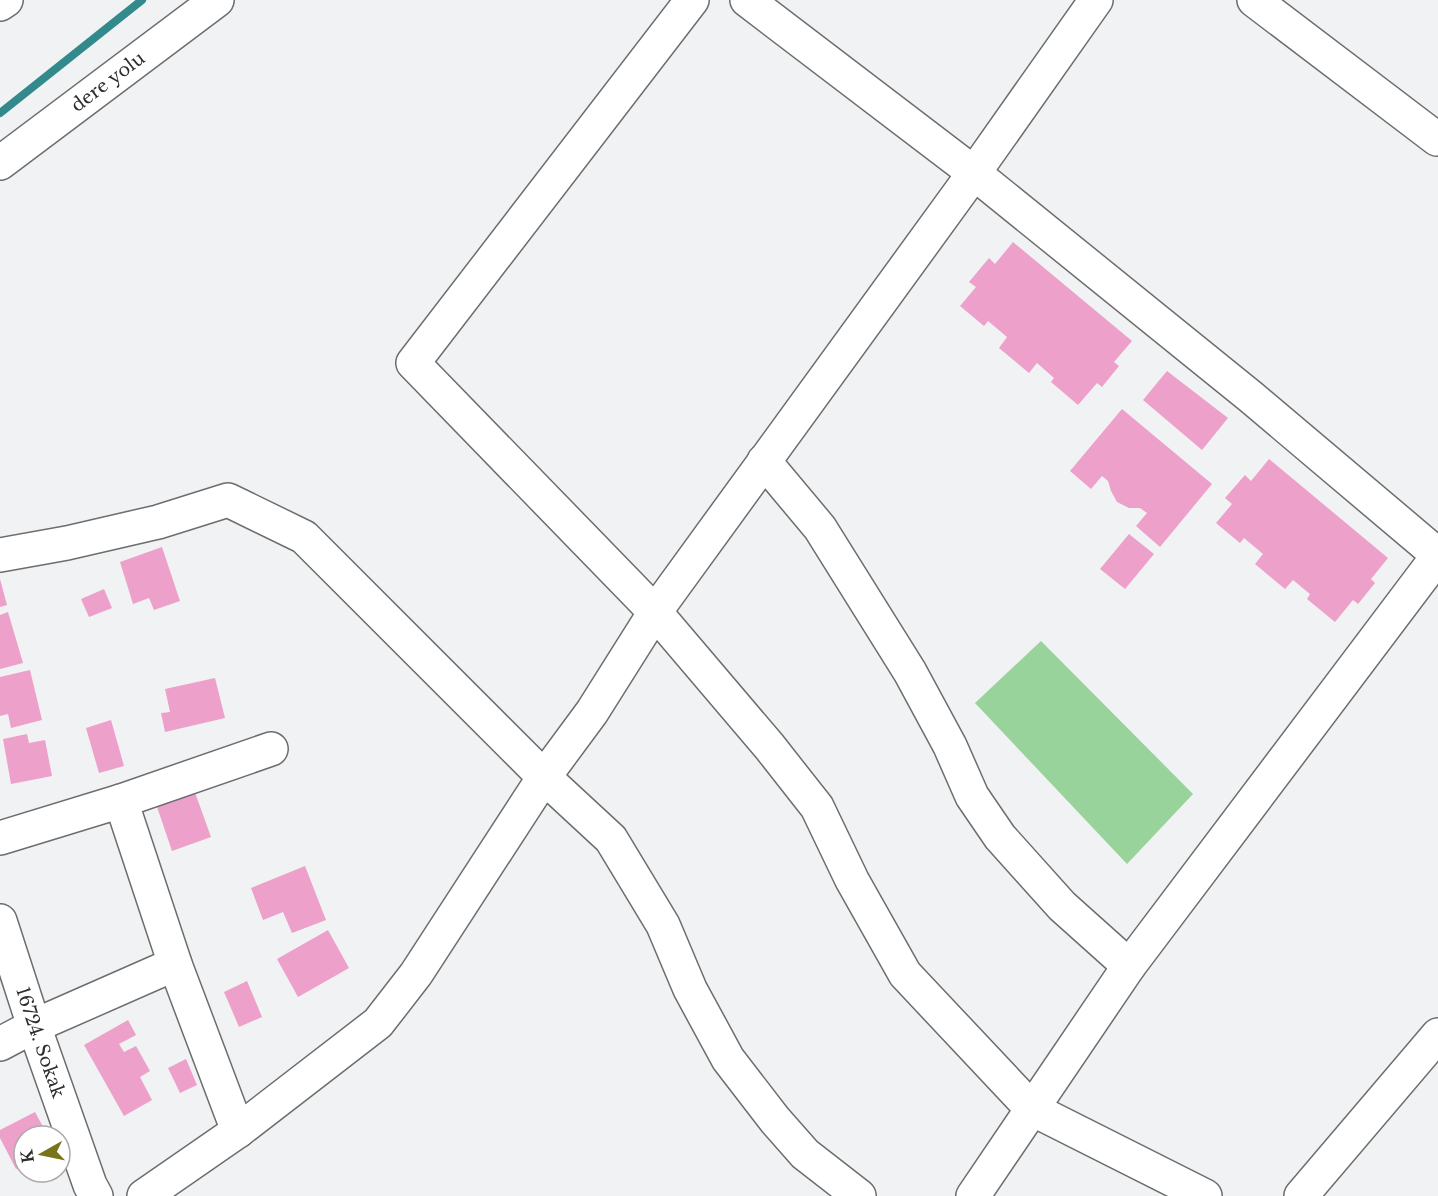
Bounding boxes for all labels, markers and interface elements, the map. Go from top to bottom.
street label: dere yolu [67,47,149,117]
street label: 16724. Sokak [11,984,69,1101]
north arrow [12,1124,72,1184]
text: K [16,1147,38,1164]

